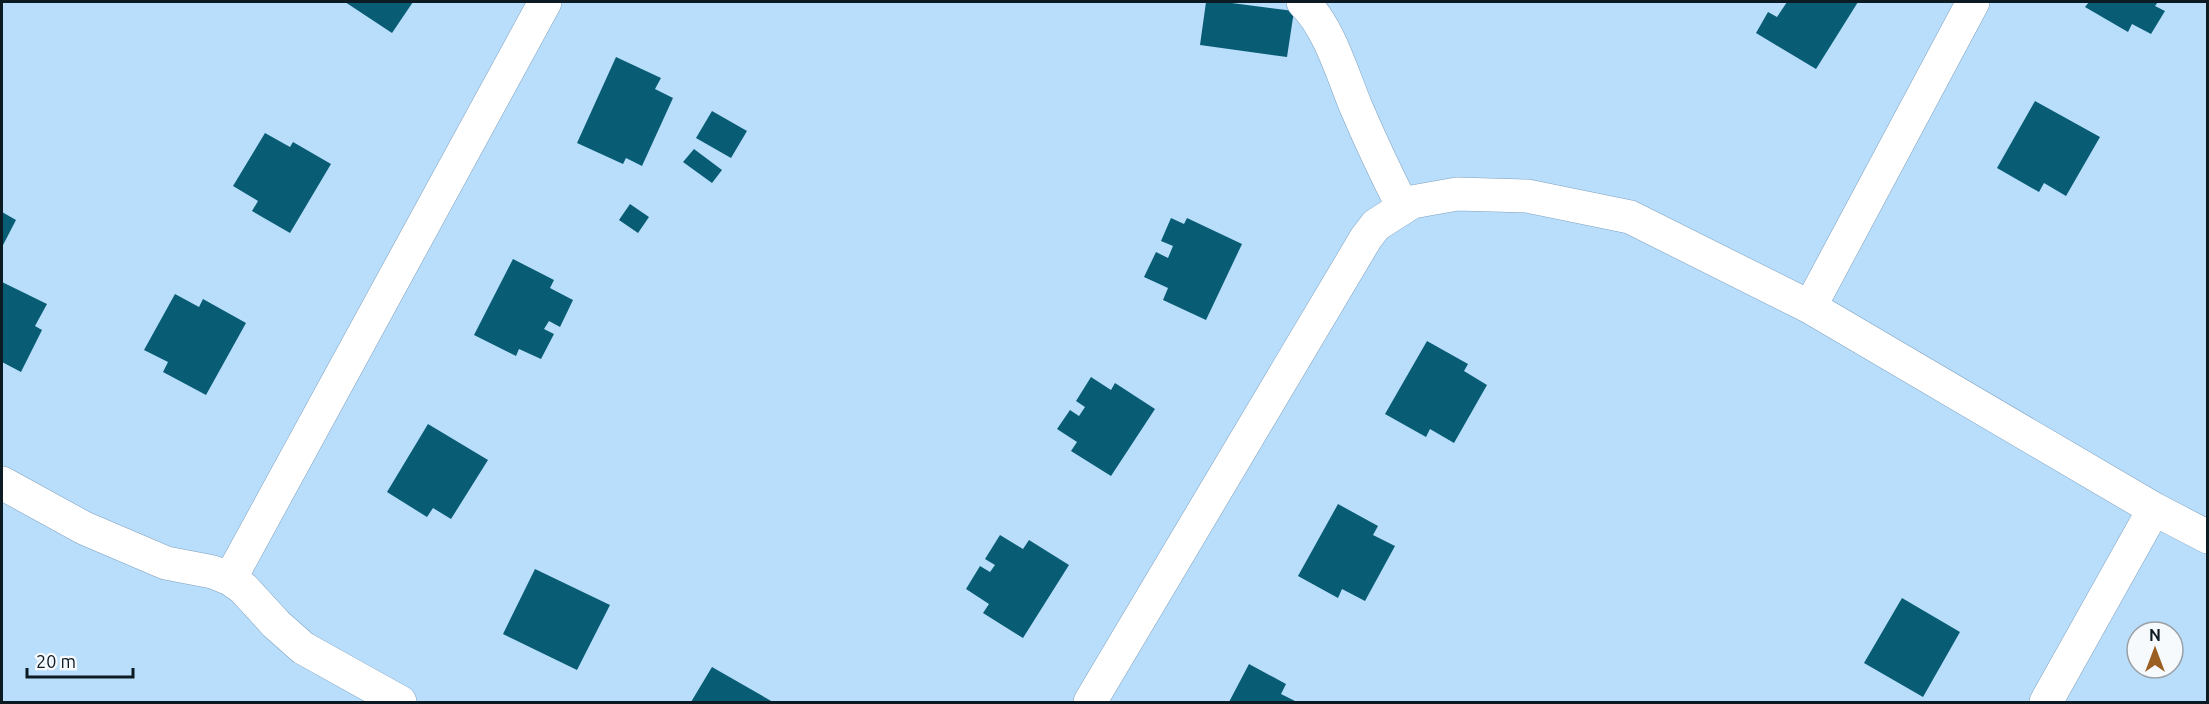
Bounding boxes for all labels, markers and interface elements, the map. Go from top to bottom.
north arrow [2125,620,2185,680]
text: N [2149,626,2161,644]
scale bar [27,641,134,679]
text: 20 m [36,651,76,671]

